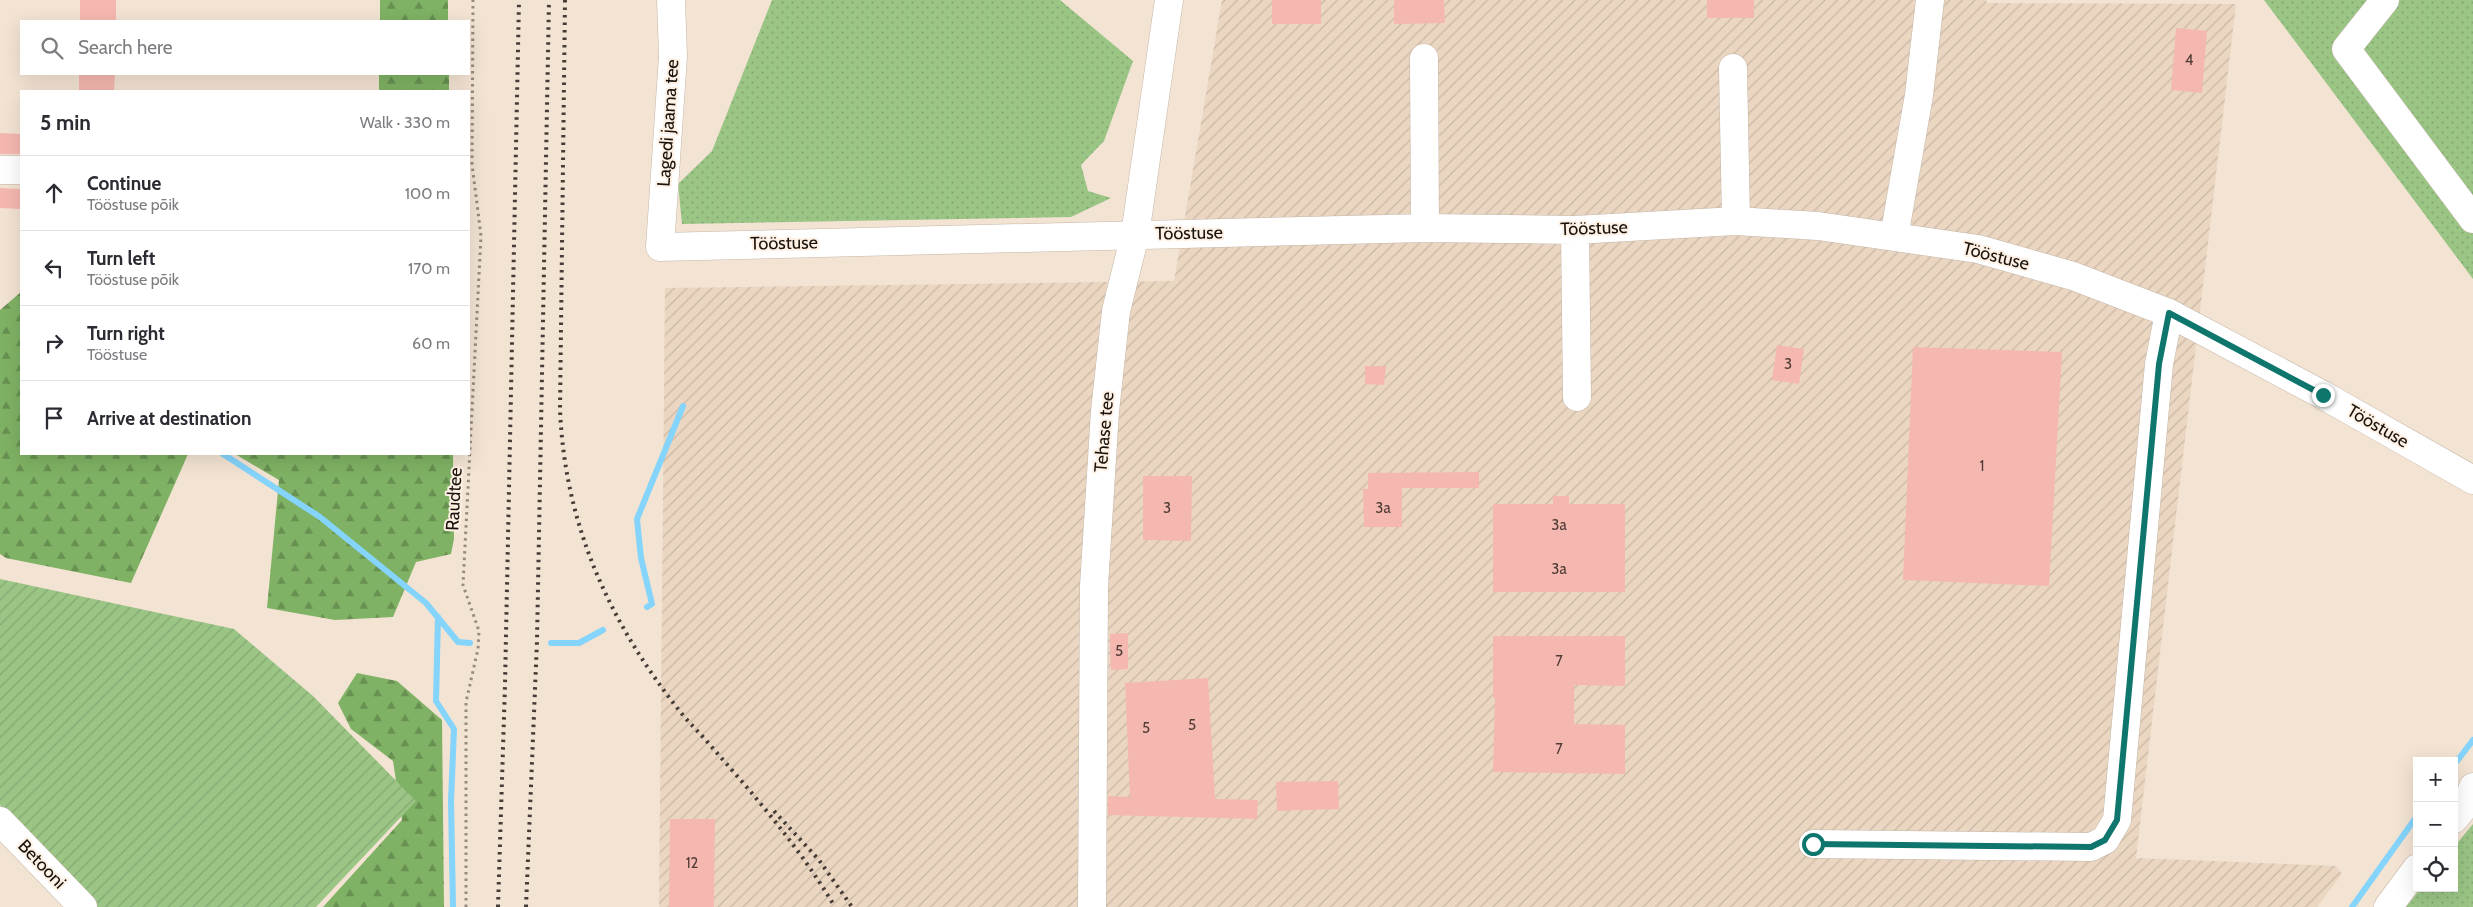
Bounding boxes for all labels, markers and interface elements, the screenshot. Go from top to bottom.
search box [20,20,470,75]
icon: search [38,34,66,62]
text: Search here [78,36,172,59]
house number: 4 [2185,51,2194,69]
street label: Lagedi jaama tee [653,59,683,187]
text: 5 min [40,110,91,135]
text: Walk · 330 m [360,113,450,132]
text: Continue [87,172,161,195]
icon: ahead [40,179,68,207]
text: 100 m [405,184,450,203]
text: Tööstuse põik [87,195,179,214]
street label: Tööstuse [1560,216,1628,240]
street label: Tööstuse [1155,221,1223,245]
street label: Tööstuse [750,231,818,255]
street label: Tööstuse [1961,237,2031,275]
text: Turn left [87,247,155,270]
icon: left [40,254,68,282]
text: 170 m [408,259,450,278]
text: Tööstuse põik [87,270,179,289]
text: Turn right [87,322,165,345]
icon: right [40,329,68,357]
text: 60 m [412,334,450,353]
text: Tööstuse [87,345,147,364]
house number: 3 [1784,355,1792,373]
route end [2312,384,2335,407]
street label: Tehase tee [1090,391,1118,473]
street label: Tööstuse [2343,400,2413,452]
icon: arrive [40,404,68,432]
text: Arrive at destination [87,407,251,430]
house number: 1 [1980,457,1984,475]
street label: Raudtee [441,467,467,531]
house number: 3 [1163,499,1171,517]
house number: 3a [1375,499,1391,517]
house number: 3a [1551,516,1567,534]
house number: 3a [1551,560,1567,578]
house number: 5 [1115,642,1123,660]
house number: 7 [1555,652,1563,670]
house number: 5 [1188,716,1196,734]
house number: 5 [1142,719,1150,737]
house number: 7 [1555,740,1563,758]
map controls [2413,757,2458,892]
button: + [2413,757,2458,802]
button: − [2413,802,2458,847]
route start [1802,833,1825,856]
street label: Betooni [13,835,71,893]
button: locate [2413,847,2458,892]
house number: 12 [686,854,699,872]

